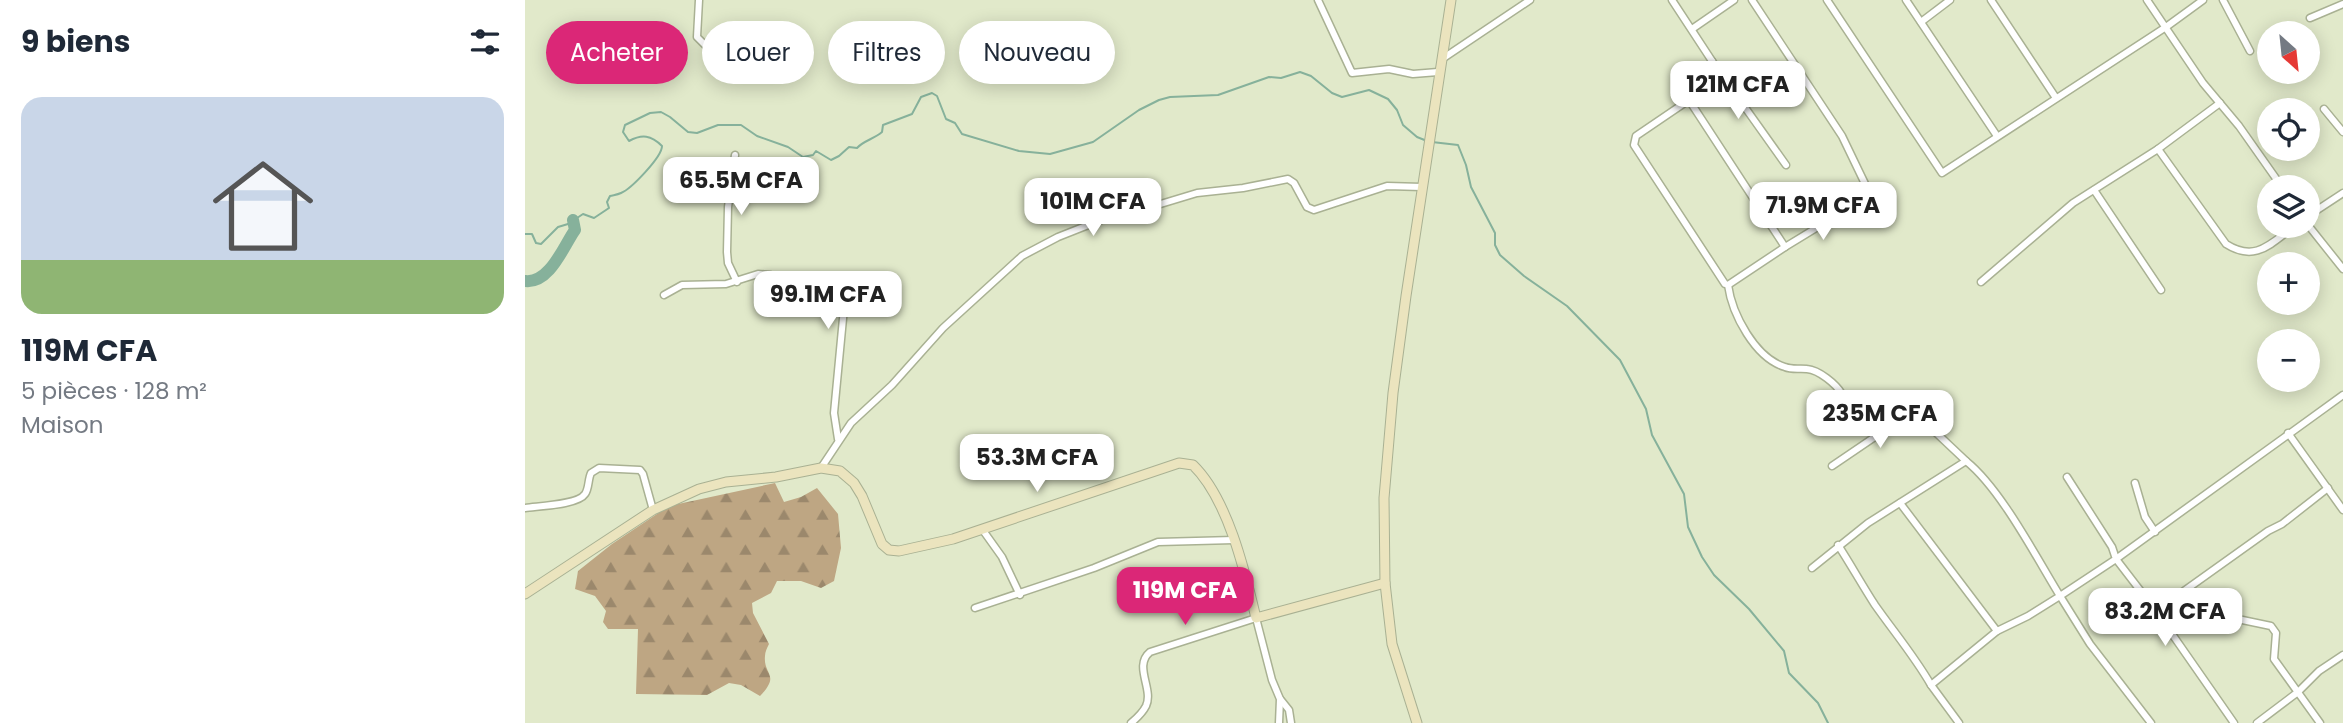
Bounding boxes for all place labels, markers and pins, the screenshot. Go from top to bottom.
pin: 121M CFA [1666,61,1810,121]
pin: 65.5M CFA [661,158,821,217]
pin: 101M CFA [1021,178,1165,238]
pin: 71.9M CFA [1743,182,1903,242]
pin: 99.1M CFA [748,272,908,331]
pin: 235M CFA [1808,391,1952,450]
pin: 53.3M CFA [957,434,1117,494]
pin: 119M CFA [1113,568,1257,627]
pin: 83.2M CFA [2085,588,2245,648]

